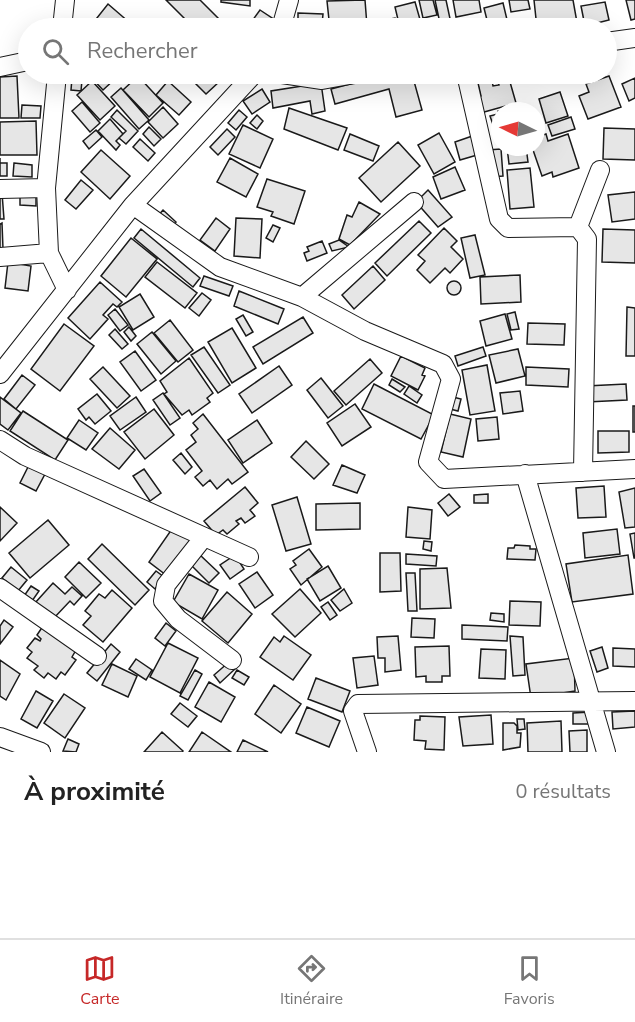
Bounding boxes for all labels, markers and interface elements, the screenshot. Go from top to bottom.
search box [18,18,617,84]
icon: search [39,35,72,68]
text: Rechercher [87,36,198,66]
north arrow [491,102,545,156]
text: À proximité [24,774,165,809]
text: 0 résultats [515,778,611,805]
tab: Carte [80,952,119,1010]
tab: Itinéraire [280,952,343,1010]
tab: Favoris [504,952,555,1010]

